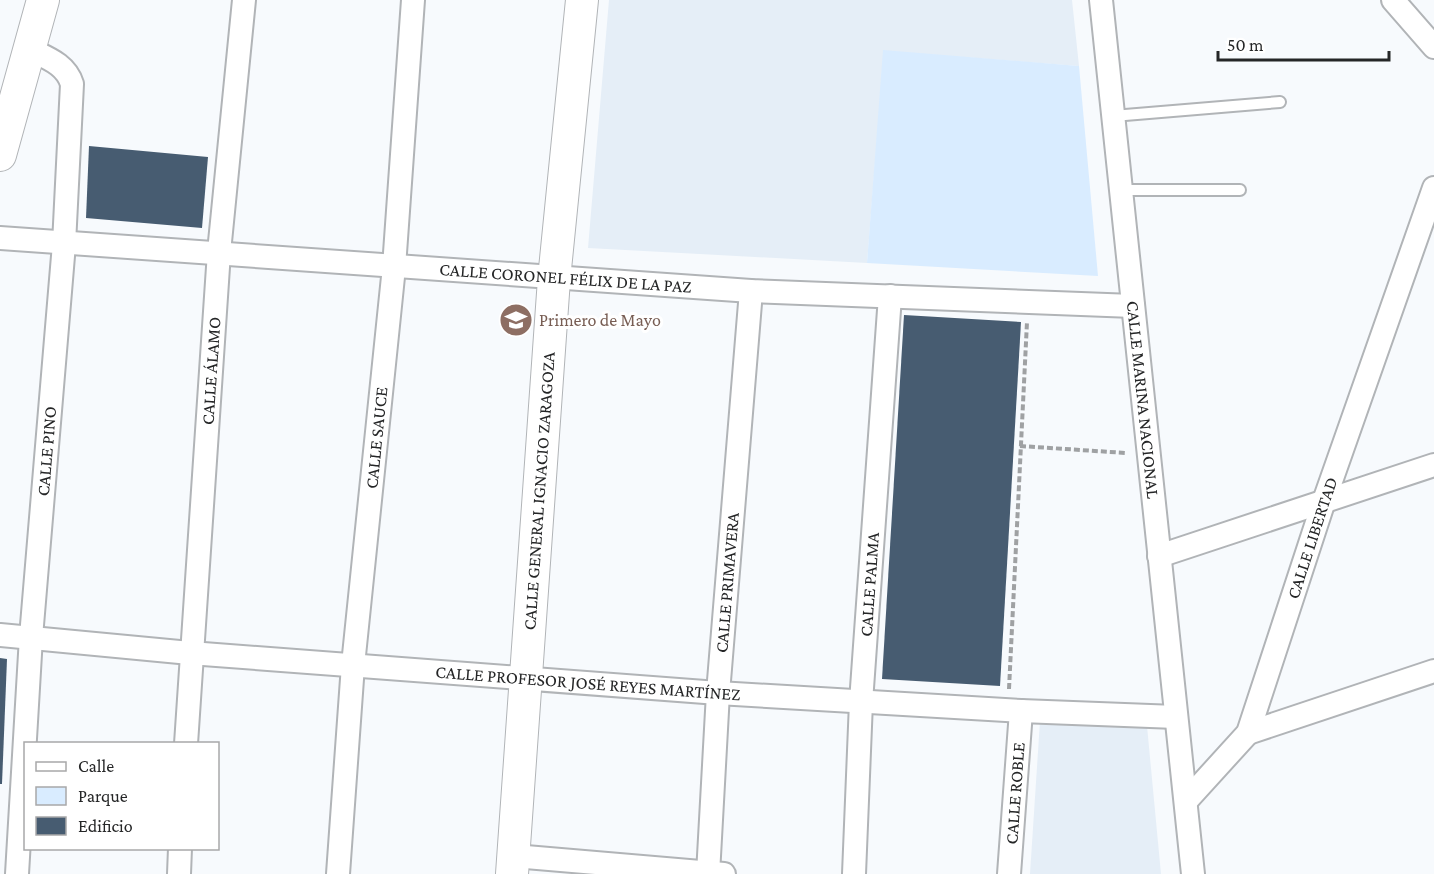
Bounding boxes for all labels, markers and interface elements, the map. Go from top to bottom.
scale bar [1218,24,1389,62]
text: 50 m [1227,35,1264,55]
street label: CALLE CORONEL FÉLIX DE LA PAZ [439,259,692,297]
street label: CALLE MARINA NACIONAL [1123,300,1163,500]
school or university icon: Primero de Mayo [498,302,534,338]
place label: Primero de Mayo [539,310,661,330]
street label: CALLE ÁLAMO [197,316,225,426]
street label: CALLE GENERAL IGNACIO ZARAGOZA [519,350,559,631]
street label: CALLE SAUCE [361,386,392,490]
street label: CALLE PINO [33,405,60,497]
street label: CALLE LIBERTAD [1283,474,1342,601]
street label: CALLE PRIMAVERA [711,511,743,654]
street label: CALLE PALMA [856,531,883,637]
street label: CALLE PROFESOR JOSÉ REYES MARTÍNEZ [435,662,741,704]
street label: CALLE ROBLE [1001,741,1029,845]
legend [24,742,219,850]
text: Calle [78,756,114,776]
text: Parque [78,786,128,806]
text: Edificio [78,816,133,836]

